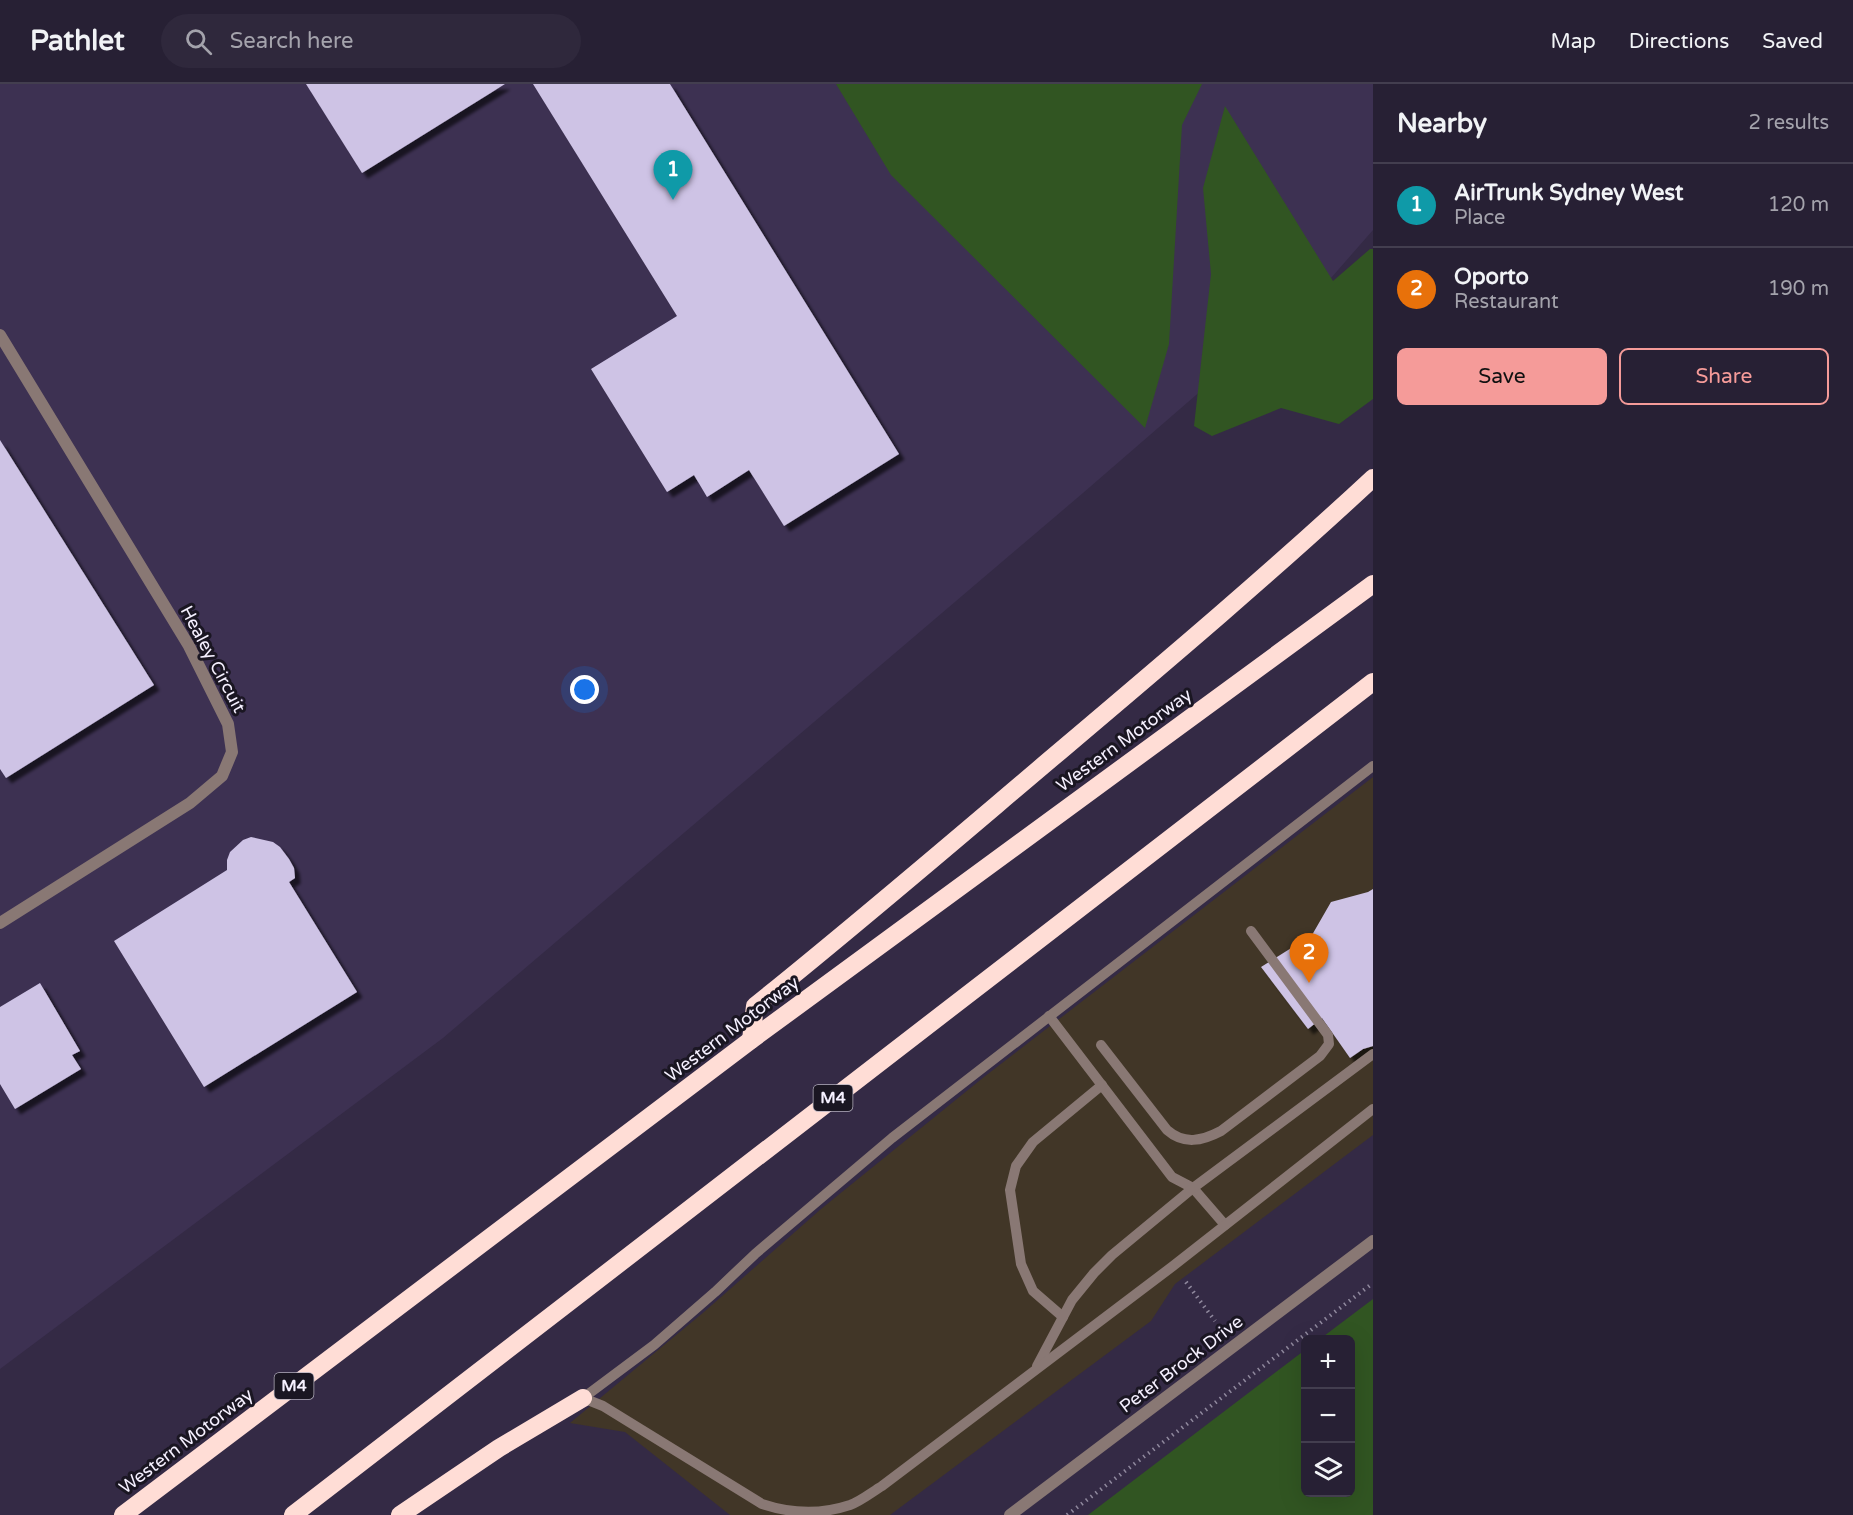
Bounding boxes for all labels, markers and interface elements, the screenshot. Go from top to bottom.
search box [161,14,581,68]
text: Pathlet [30,24,125,58]
icon: search [182,25,215,58]
text: Search here [230,28,353,54]
text: Map [1550,29,1596,54]
text: Directions [1629,29,1729,54]
text: Saved [1762,29,1823,54]
text: Nearby [1397,108,1487,139]
text: 2 results [1749,111,1829,135]
pin: 1 [654,150,692,200]
text: AirTrunk Sydney West [1454,180,1683,206]
text: 1 [1410,193,1423,217]
text: 120 m [1768,193,1829,217]
text: Place [1454,206,1505,230]
text: Oporto [1454,264,1529,290]
text: 2 [1410,277,1423,301]
text: 190 m [1768,277,1829,301]
text: Restaurant [1454,290,1559,314]
button: Save [1397,348,1607,405]
button: Share [1619,348,1829,405]
street label: Healey Circuit [176,602,250,716]
your location [570,675,599,704]
street label: Western Motorway [1052,683,1196,797]
pin: 2 [1290,934,1328,983]
street label: Western Motorway [661,971,804,1087]
road number: M4 [814,1085,852,1111]
street label: Peter Brock Drive [1115,1310,1247,1418]
map controls [1301,1335,1355,1497]
button: + [1301,1335,1355,1389]
road number: M4 [274,1373,314,1399]
street label: Western Motorway [115,1383,258,1499]
button: − [1301,1389,1355,1443]
button: layers [1301,1443,1355,1497]

